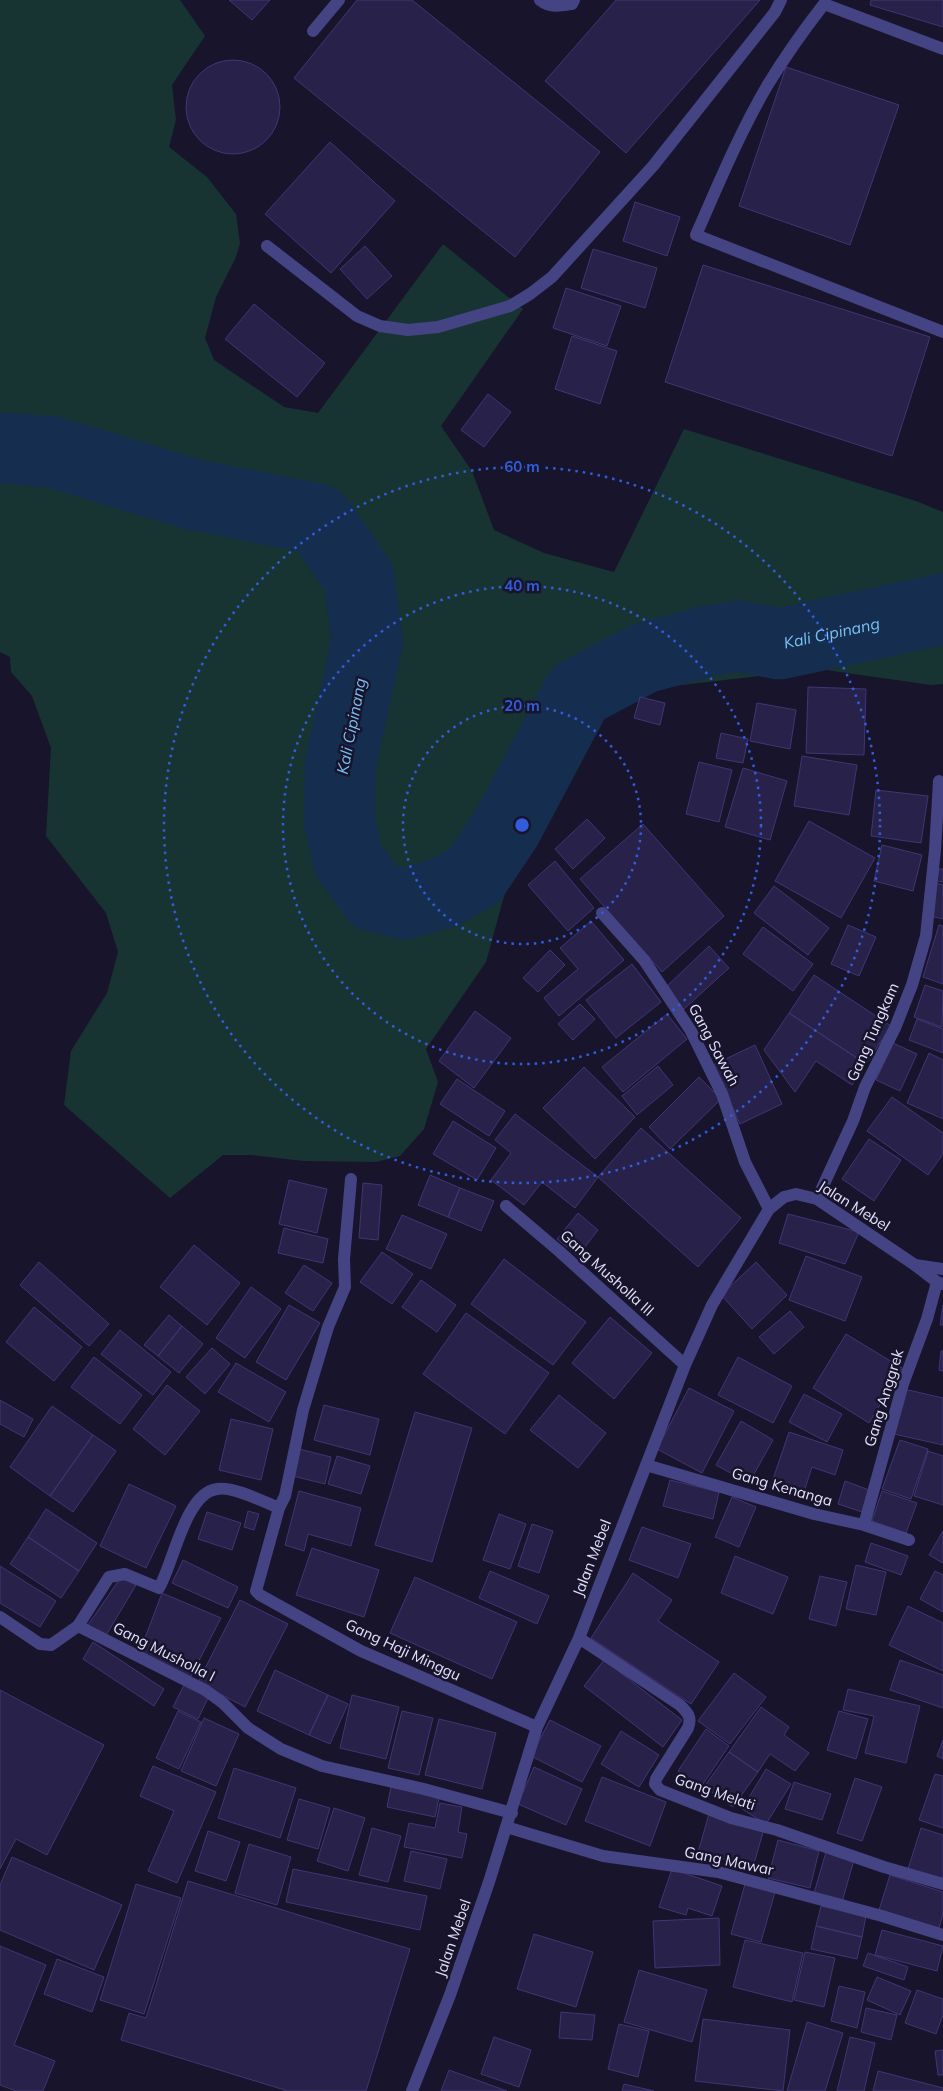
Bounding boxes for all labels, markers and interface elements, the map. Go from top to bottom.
text: 60 m [504,457,540,476]
text: 40 m [504,576,540,595]
water label: Kali Cipinang [782,613,882,653]
water label: Kali Cipinang [332,676,370,776]
text: 20 m [504,696,540,715]
centre of rings [513,816,531,834]
street label: Gang Tungkam [842,980,903,1084]
street label: Gang Sawah [685,1000,744,1089]
street label: Jalan Mebel [815,1176,894,1235]
street label: Gang Musholla III [556,1226,658,1320]
street label: Gang Anggrek [860,1347,907,1449]
street label: Gang Kenanga [730,1463,835,1510]
street label: Jalan Mebel [568,1517,615,1599]
street label: Gang Haji Minggu [342,1614,464,1685]
street label: Gang Musholla I [110,1618,218,1685]
street label: Gang Melati [672,1769,758,1814]
street label: Gang Mawar [683,1842,776,1879]
street label: Jalan Mebel [430,1896,475,1979]

